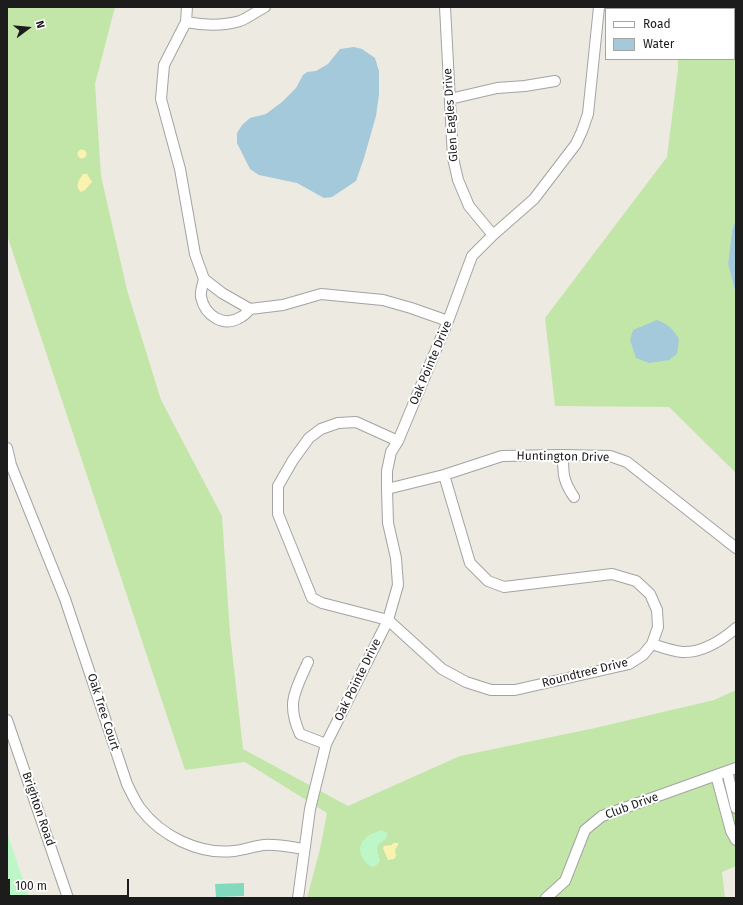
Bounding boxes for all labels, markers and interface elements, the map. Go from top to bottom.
north arrow [8,8,48,48]
legend [605,8,735,60]
text: Road [643,17,671,31]
text: N [33,19,47,30]
text: Water [643,37,674,51]
street label: Glen Eagles Drive [441,68,461,162]
street label: Oak Pointe Drive [407,319,455,407]
street label: Huntington Drive [517,449,609,465]
street label: Oak Pointe Drive [332,636,384,724]
street label: Roundtree Drive [540,655,630,691]
street label: Oak Tree Court [84,672,122,752]
street label: Brighton Road [19,770,57,848]
street label: Club Drive [603,790,661,822]
scale bar [10,871,131,897]
text: 100 m [15,879,47,893]

